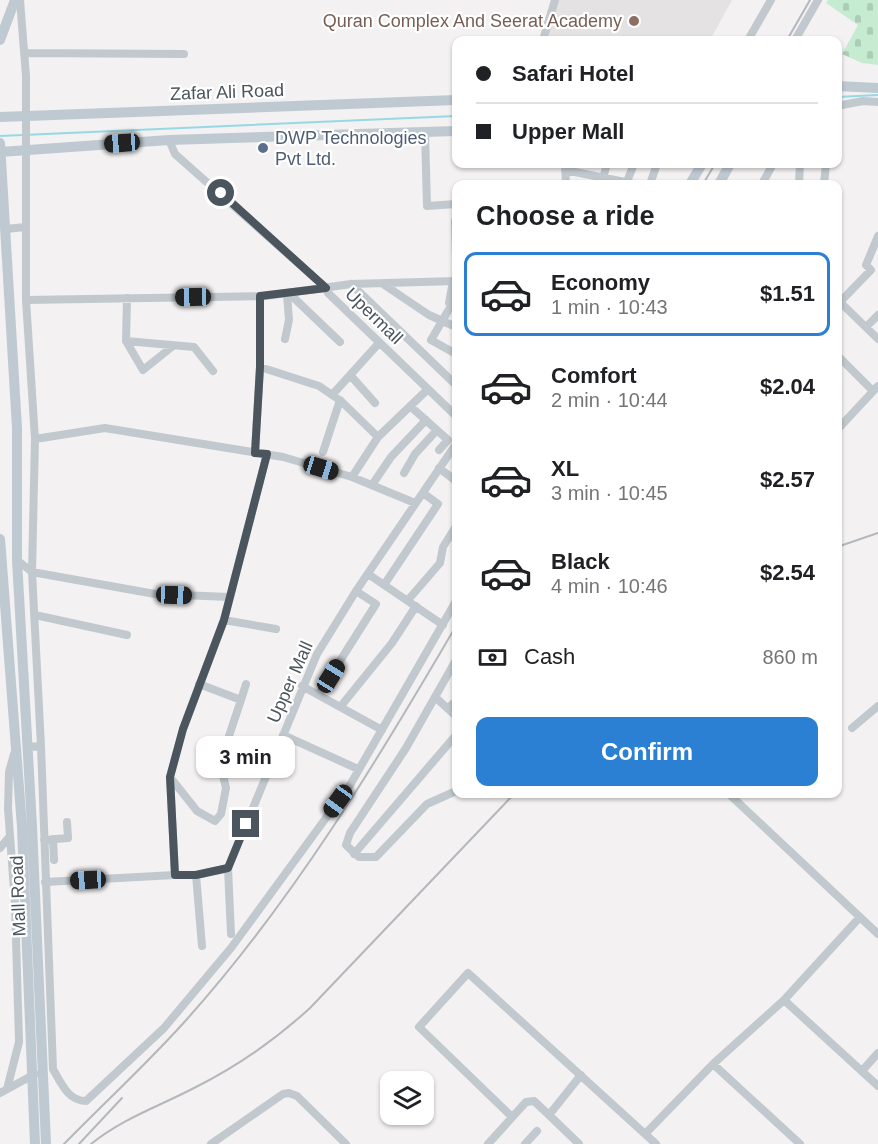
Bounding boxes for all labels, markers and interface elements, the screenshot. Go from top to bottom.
place label: Quran Complex And Seerat Academy [323,11,622,31]
marker: Quran Complex And Seerat Academy [627,14,641,28]
text: Safari Hotel [512,61,634,86]
street label: Zafar Ali Road [170,80,284,104]
text: Upper Mall [512,119,624,144]
place label: DWP Technologies Pvt Ltd. [275,128,426,169]
car [103,133,141,153]
marker: DWP Technologies Pvt Ltd. [256,141,270,155]
route start [207,179,234,206]
text: Choose a ride [476,201,655,231]
icon: car [479,267,533,321]
text: Economy [551,270,650,295]
text: $1.51 [760,281,815,306]
street label: Upermall [341,284,407,348]
car [175,288,211,306]
text: 1 min · 10:43 [551,296,668,318]
icon: car [479,360,533,414]
text: Comfort [551,363,637,388]
text: $2.04 [760,374,815,399]
text: 2 min · 10:44 [551,389,668,411]
icon: car [479,453,533,507]
car [301,454,341,482]
text: XL [551,456,579,481]
text: $2.57 [760,467,815,492]
text: 3 min · 10:45 [551,482,668,504]
icon: car [479,546,533,600]
text: Black [551,549,610,574]
text: $2.54 [760,560,815,585]
text: 4 min · 10:46 [551,575,668,597]
car [156,585,192,605]
street label: Upper Mall [263,638,317,726]
icon: cash [476,641,509,674]
text: Cash [524,644,575,669]
text: 860 m [762,646,818,668]
car [314,656,348,696]
button: Confirm [476,717,818,786]
callout: 3 min [196,737,296,779]
text: 3 min [219,746,272,768]
car [320,781,356,821]
route end [232,810,259,837]
street label: Mall Road [7,855,29,937]
car [70,870,106,890]
map controls [380,1071,434,1125]
button: layers [380,1071,434,1125]

